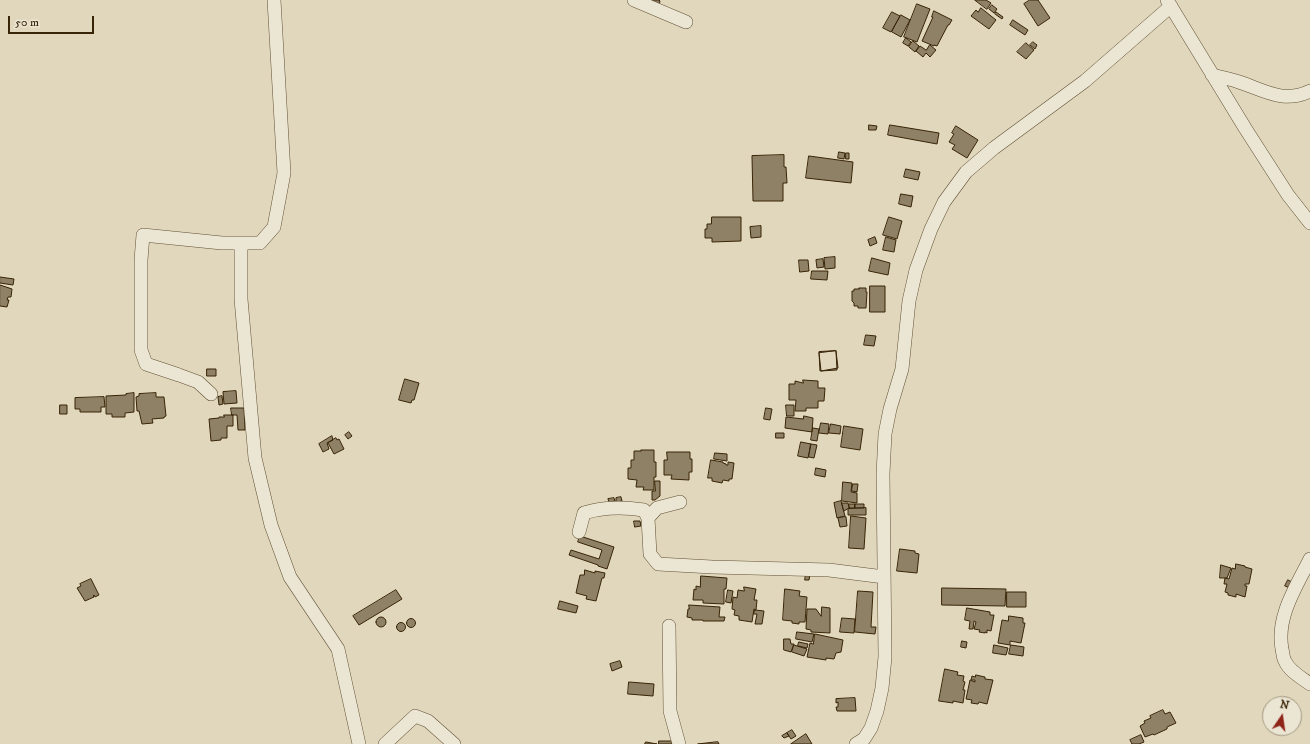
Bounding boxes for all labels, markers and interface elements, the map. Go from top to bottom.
scale bar [10,8,96,34]
text: 50 m [15,15,39,30]
north arrow [1262,696,1302,736]
text: N [1278,697,1290,713]

